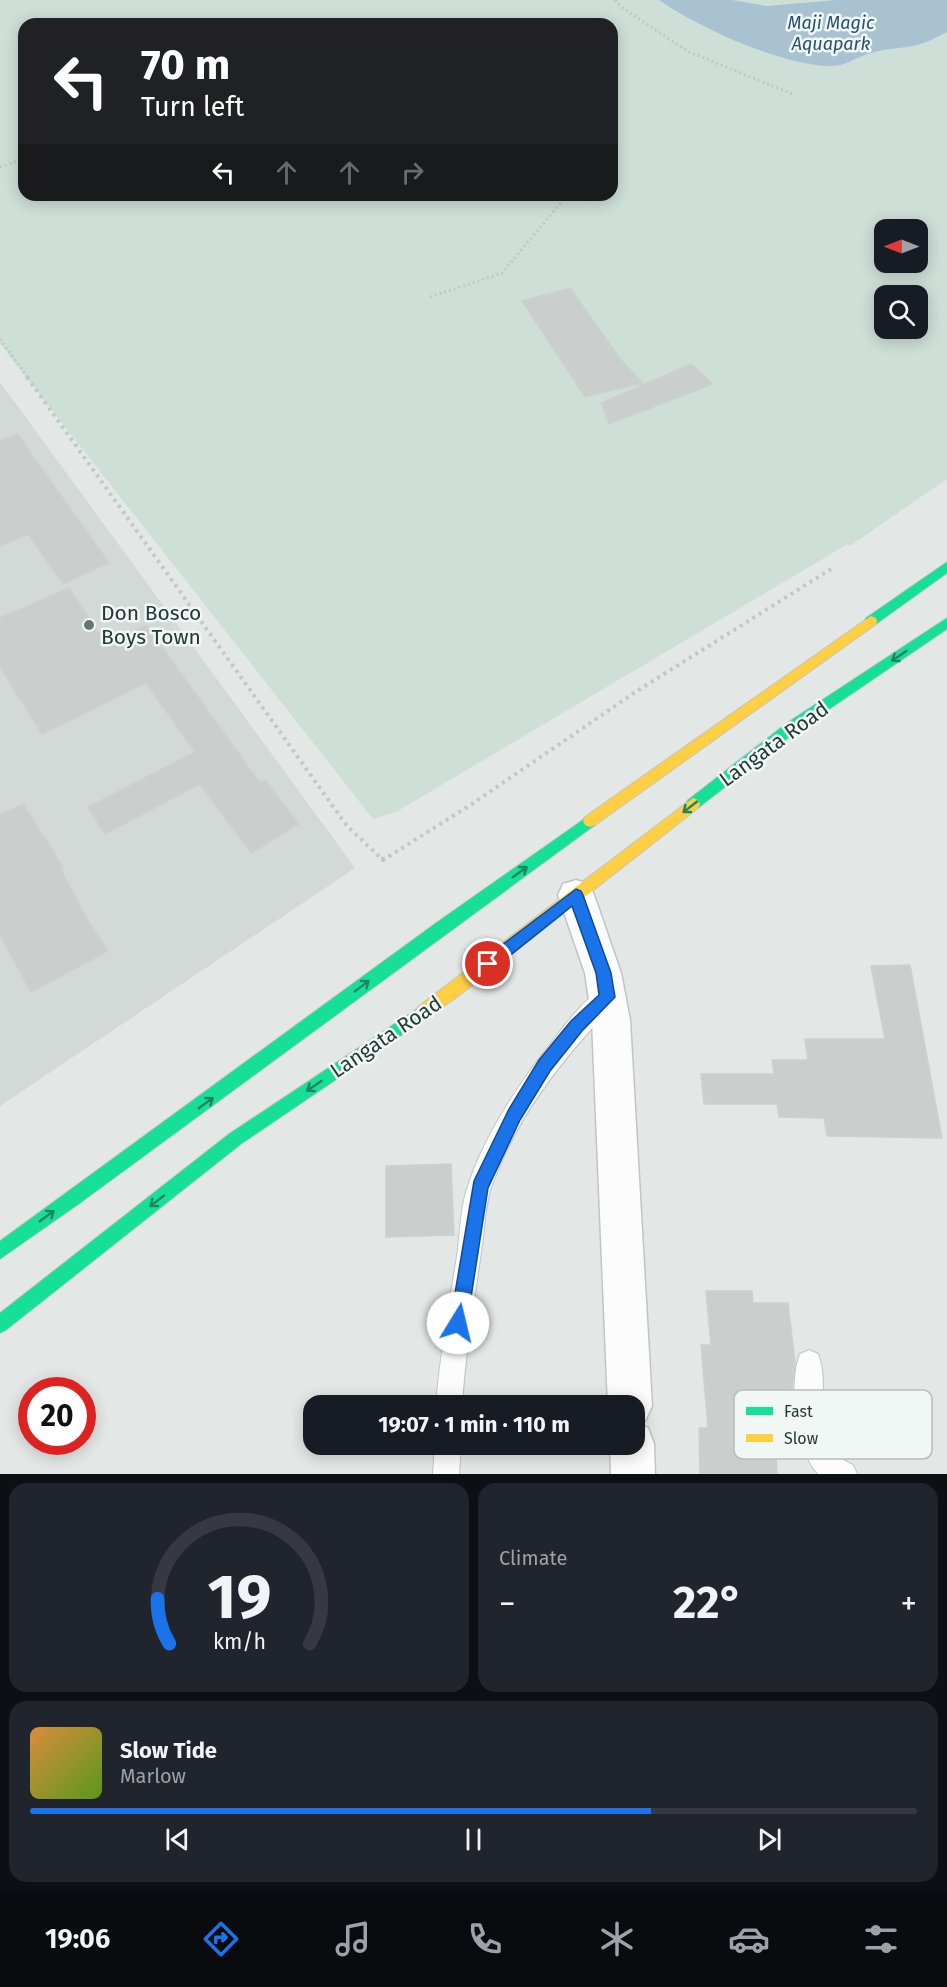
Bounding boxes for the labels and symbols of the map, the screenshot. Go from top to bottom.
water label: Maji Magic Aquapark [788,12,875,55]
north arrow [874,219,928,273]
place label: Don Bosco Boys Town [101,600,201,650]
marker: Don Bosco Boys Town [82,618,96,632]
one-way arrow [891,650,908,662]
street label: Langata Road [714,696,834,792]
one-way arrow [682,800,698,813]
one-way arrow [511,866,528,878]
pin [462,938,513,989]
one-way arrow [354,980,370,993]
street label: Langata Road [325,990,447,1084]
one-way arrow [307,1080,323,1092]
one-way arrow [197,1096,213,1109]
one-way arrow [149,1194,165,1207]
one-way arrow [39,1210,55,1223]
position arrow [426,1291,490,1355]
speed limit sign: 20 [18,1377,96,1455]
legend [734,1390,932,1459]
text: Fast [784,1402,813,1421]
text: Slow [784,1429,819,1448]

